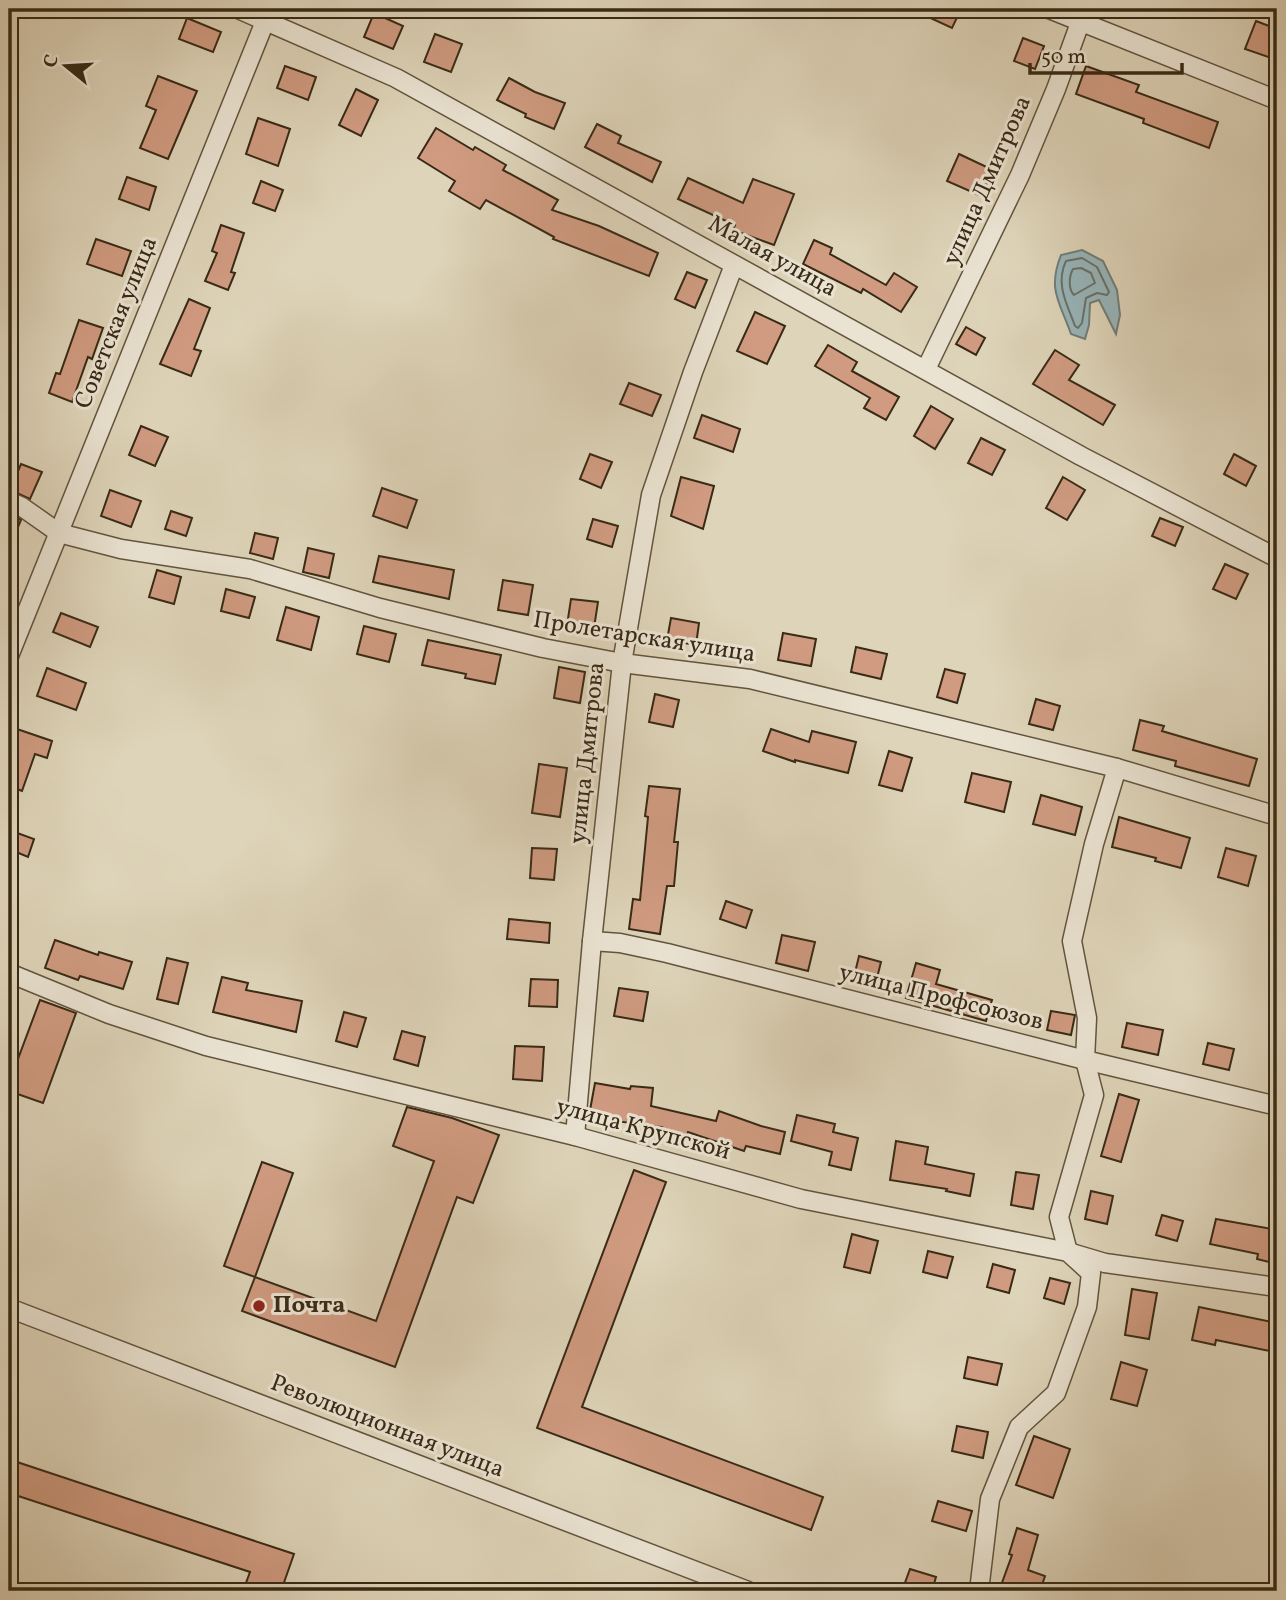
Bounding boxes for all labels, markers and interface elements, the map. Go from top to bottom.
north arrow [32,32,102,102]
scale bar [1030,32,1183,76]
text: 50 m [1041,43,1086,72]
text: С [37,52,66,71]
street label: улица Дмитрова [935,91,1041,271]
street label: Малая улица [701,208,843,306]
street label: Советская улица [67,232,167,414]
street label: Пролетарская улица [530,604,758,672]
street label: улица Дмитрова [562,660,614,846]
street label: улица Профсоюзов [835,956,1047,1040]
street label: улица Крупской [552,1090,734,1170]
place label: Почта [273,1289,345,1323]
marker: Почта [251,1298,267,1314]
street label: Революционная улица [265,1367,509,1487]

